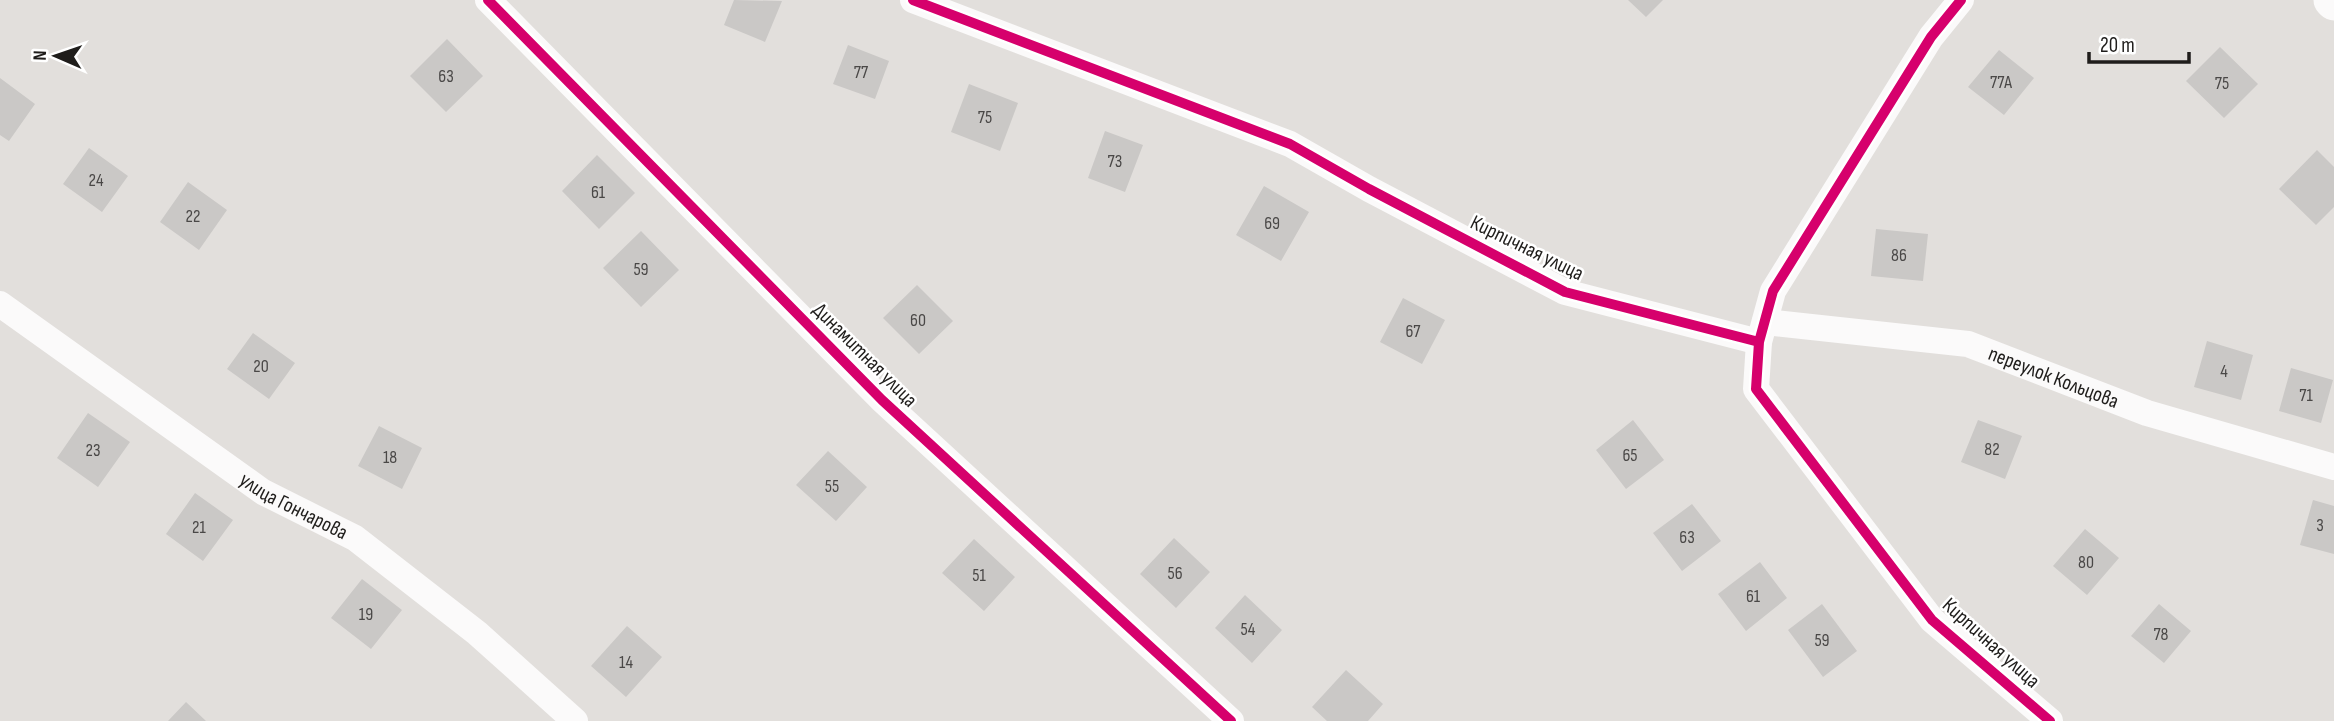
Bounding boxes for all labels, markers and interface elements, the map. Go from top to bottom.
north arrow [21,21,91,91]
scale bar [2089,21,2189,65]
text: 20 m [2100,33,2135,58]
text: N [29,50,52,61]
house number: 77 [854,62,869,83]
house number: 63 [438,66,454,87]
house number: 77А [1990,72,2012,93]
house number: 75 [2215,73,2229,94]
house number: 75 [978,107,992,128]
house number: 73 [1108,151,1122,172]
house number: 24 [89,170,104,191]
house number: 61 [591,182,606,203]
house number: 22 [186,206,200,227]
street label: Кирпичная улица [1466,210,1588,286]
house number: 69 [1264,213,1280,234]
house number: 86 [1891,245,1907,266]
house number: 59 [633,259,649,280]
street label: Динамитная улица [808,298,922,412]
house number: 60 [910,310,926,331]
house number: 67 [1405,321,1421,342]
street label: переулок Кольцова [1985,341,2122,413]
house number: 20 [253,356,269,377]
house number: 4 [2220,361,2228,382]
house number: 71 [2299,385,2313,406]
house number: 82 [1984,439,2000,460]
house number: 23 [86,440,101,461]
house number: 65 [1622,445,1638,466]
house number: 18 [383,447,397,468]
street label: улица Гончарова [235,467,352,545]
house number: 55 [825,476,839,497]
house number: 3 [2316,515,2324,536]
house number: 21 [192,517,207,538]
house number: 63 [1679,527,1695,548]
house number: 80 [2078,552,2094,573]
house number: 56 [1167,563,1183,584]
house number: 51 [972,565,986,586]
house number: 61 [1746,586,1761,607]
street label: Кирпичная улица [1937,593,2045,693]
house number: 19 [359,604,373,625]
house number: 54 [1241,619,1256,640]
house number: 78 [2153,624,2169,645]
house number: 59 [1814,630,1830,651]
house number: 14 [619,652,633,673]

